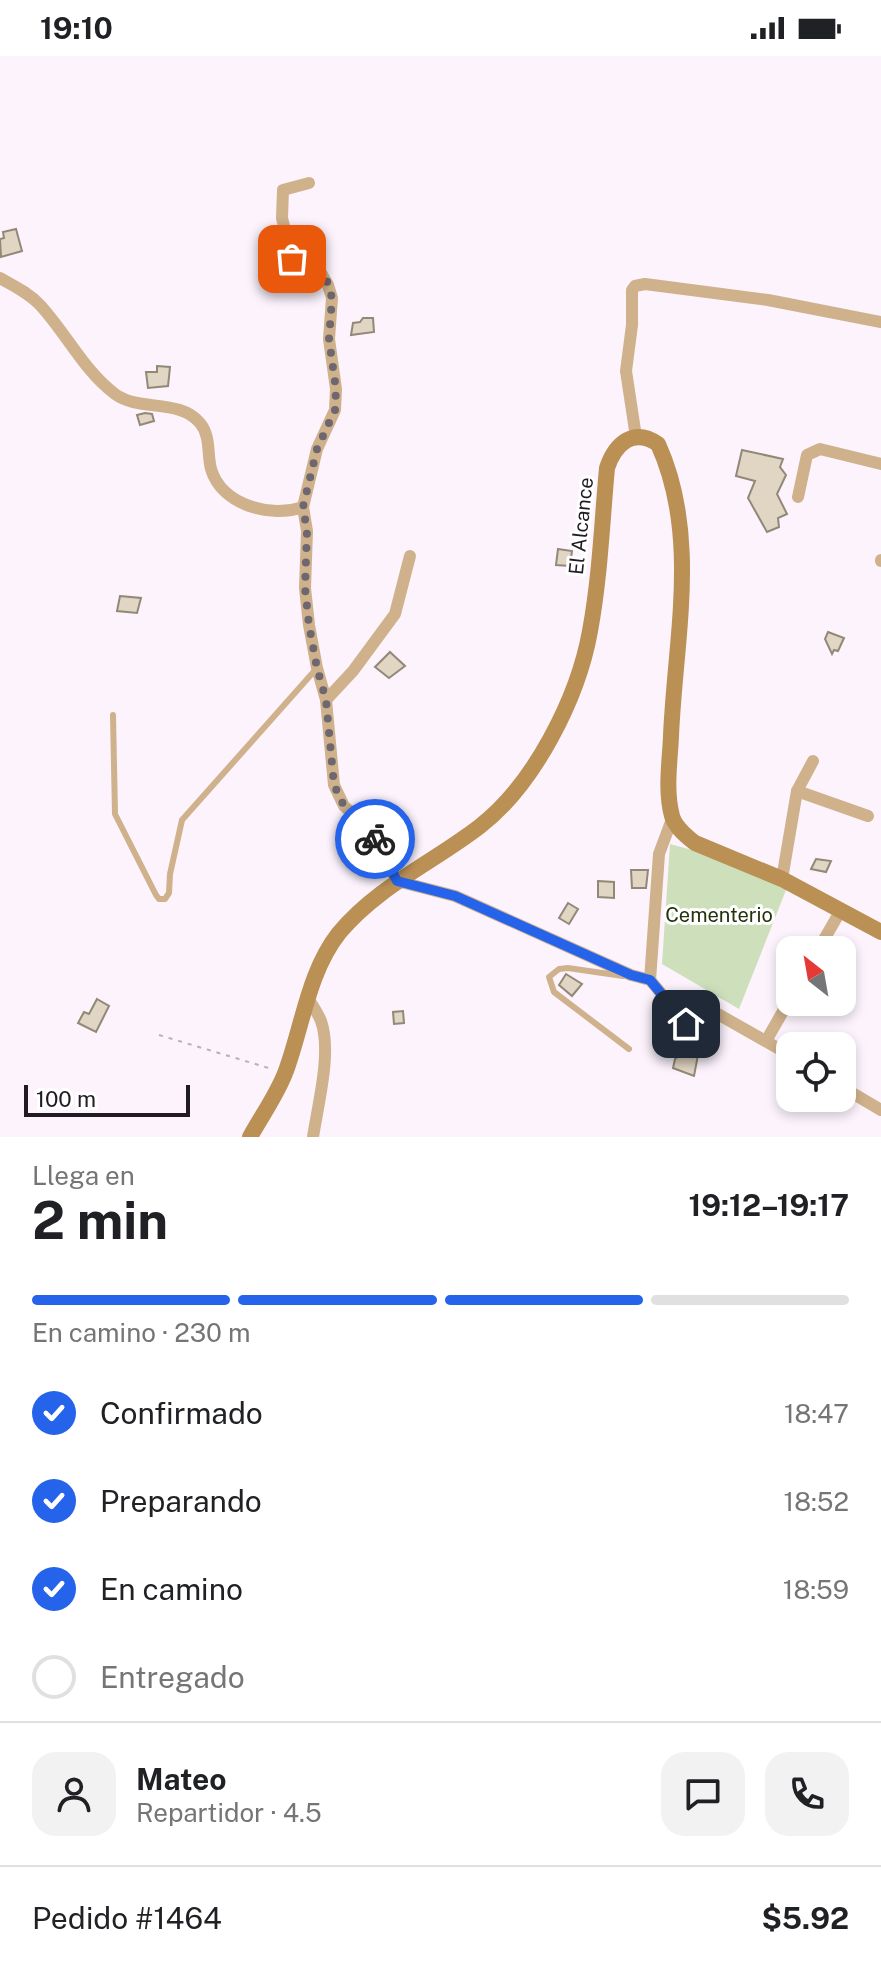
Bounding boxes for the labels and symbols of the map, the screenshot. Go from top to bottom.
pin [258,225,326,293]
street label: El Alcance [564,476,598,576]
courier [335,799,415,879]
park label: Cementerio [665,903,773,927]
north arrow [776,936,856,1016]
pin [652,990,720,1058]
scale bar [24,1081,190,1117]

